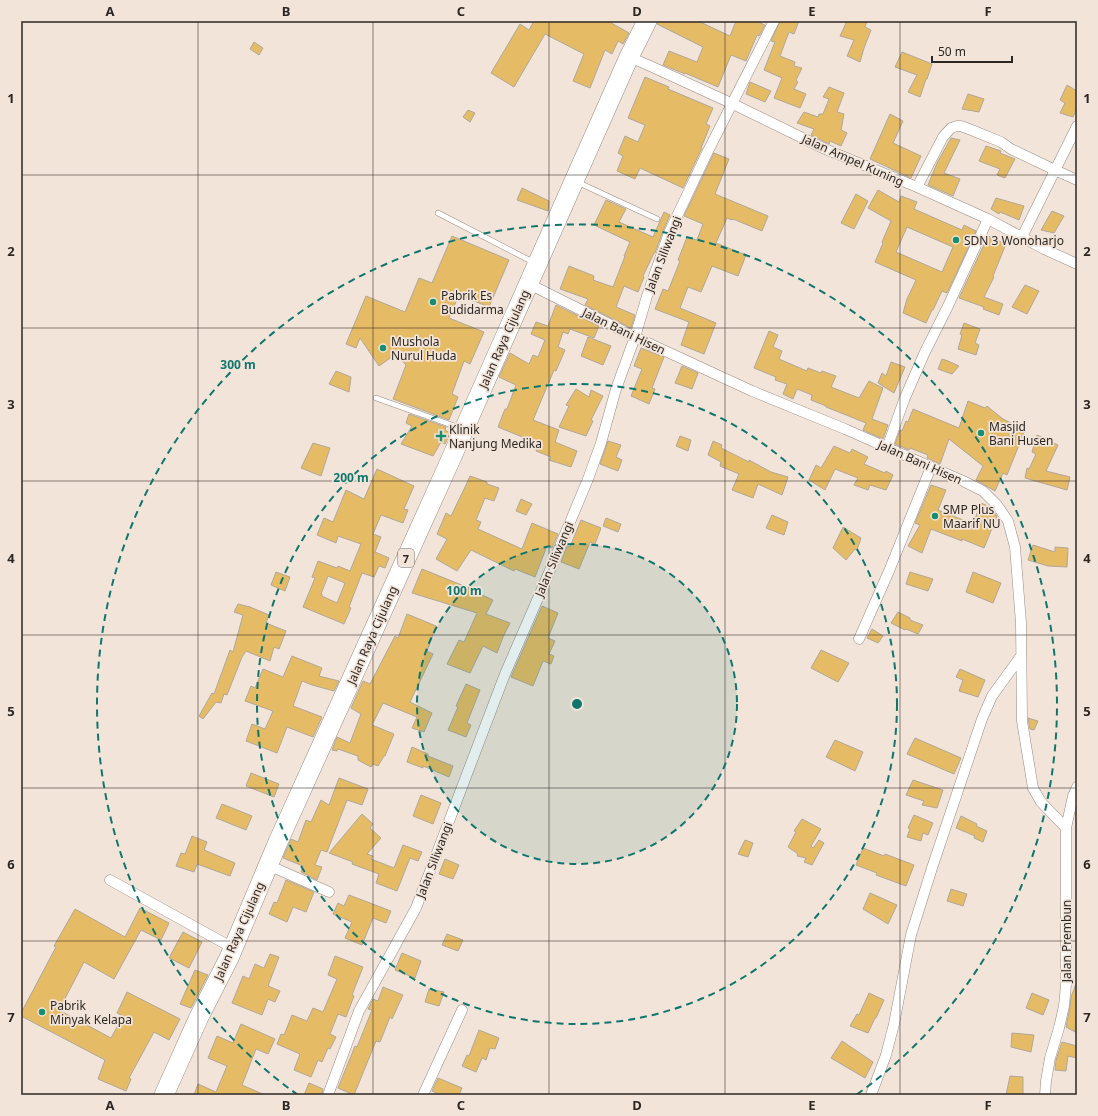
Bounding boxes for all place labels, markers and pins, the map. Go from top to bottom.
place label: SDN 3 Wonoharjo [964,232,1064,249]
marker: SDN 3 Wonoharjo [951,235,961,245]
place label: Pabrik Es Budidarma [441,287,504,318]
marker: Pabrik Es Budidarma [428,297,438,307]
place label: Mushola Nurul Huda [391,333,457,364]
marker: Mushola Nurul Huda [378,343,388,353]
place label: Masjid Bani Husen [989,418,1053,449]
place label: Klinik Nanjung Medika [449,421,542,452]
marker: Masjid Bani Husen [976,428,986,438]
marker: Klinik Nanjung Medika [436,431,446,441]
place label: SMP Plus Maarif NU [943,501,1001,532]
marker: SMP Plus Maarif NU [930,511,940,521]
centre of rings [570,697,584,711]
place label: Pabrik Minyak Kelapa [50,997,132,1028]
marker: Pabrik Minyak Kelapa [37,1007,47,1017]

